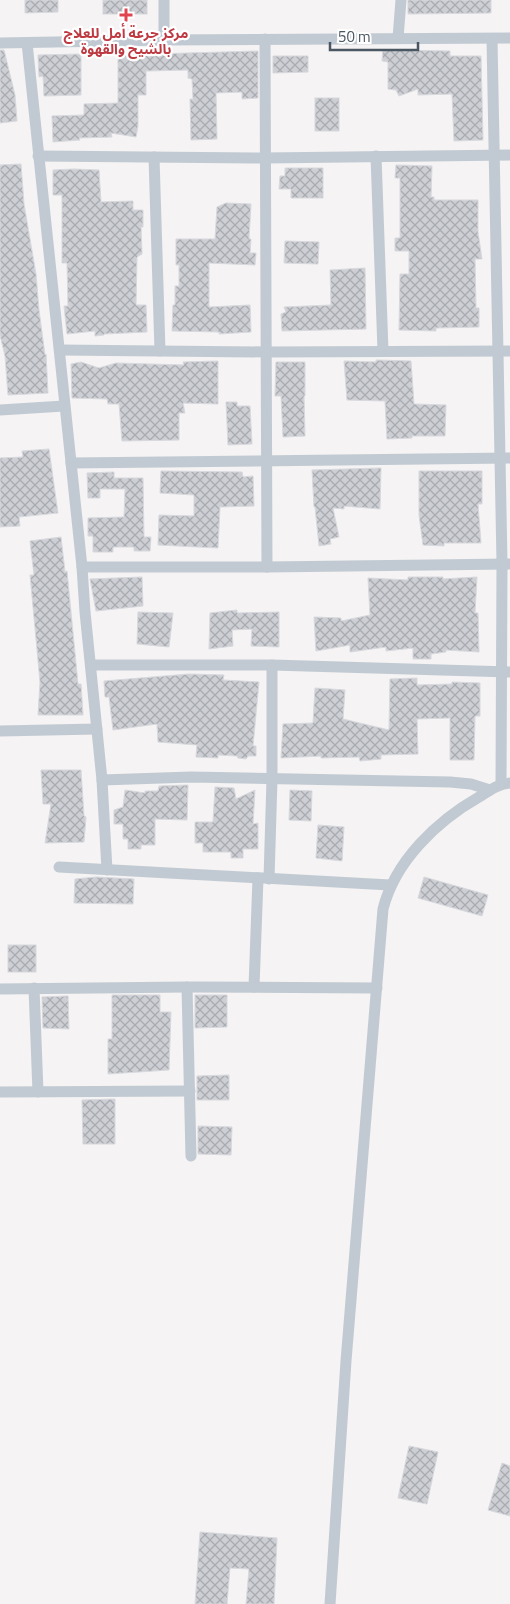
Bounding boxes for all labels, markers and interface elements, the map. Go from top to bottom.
marker: مركز جرعة أمل للعلاج بالشيح والقهوة [119,8,133,22]
scale bar [330,20,418,52]
place label: مركز جرعة أمل للعلاج بالشيح والقهوة [64,22,189,59]
text: 50 m [338,25,371,48]

